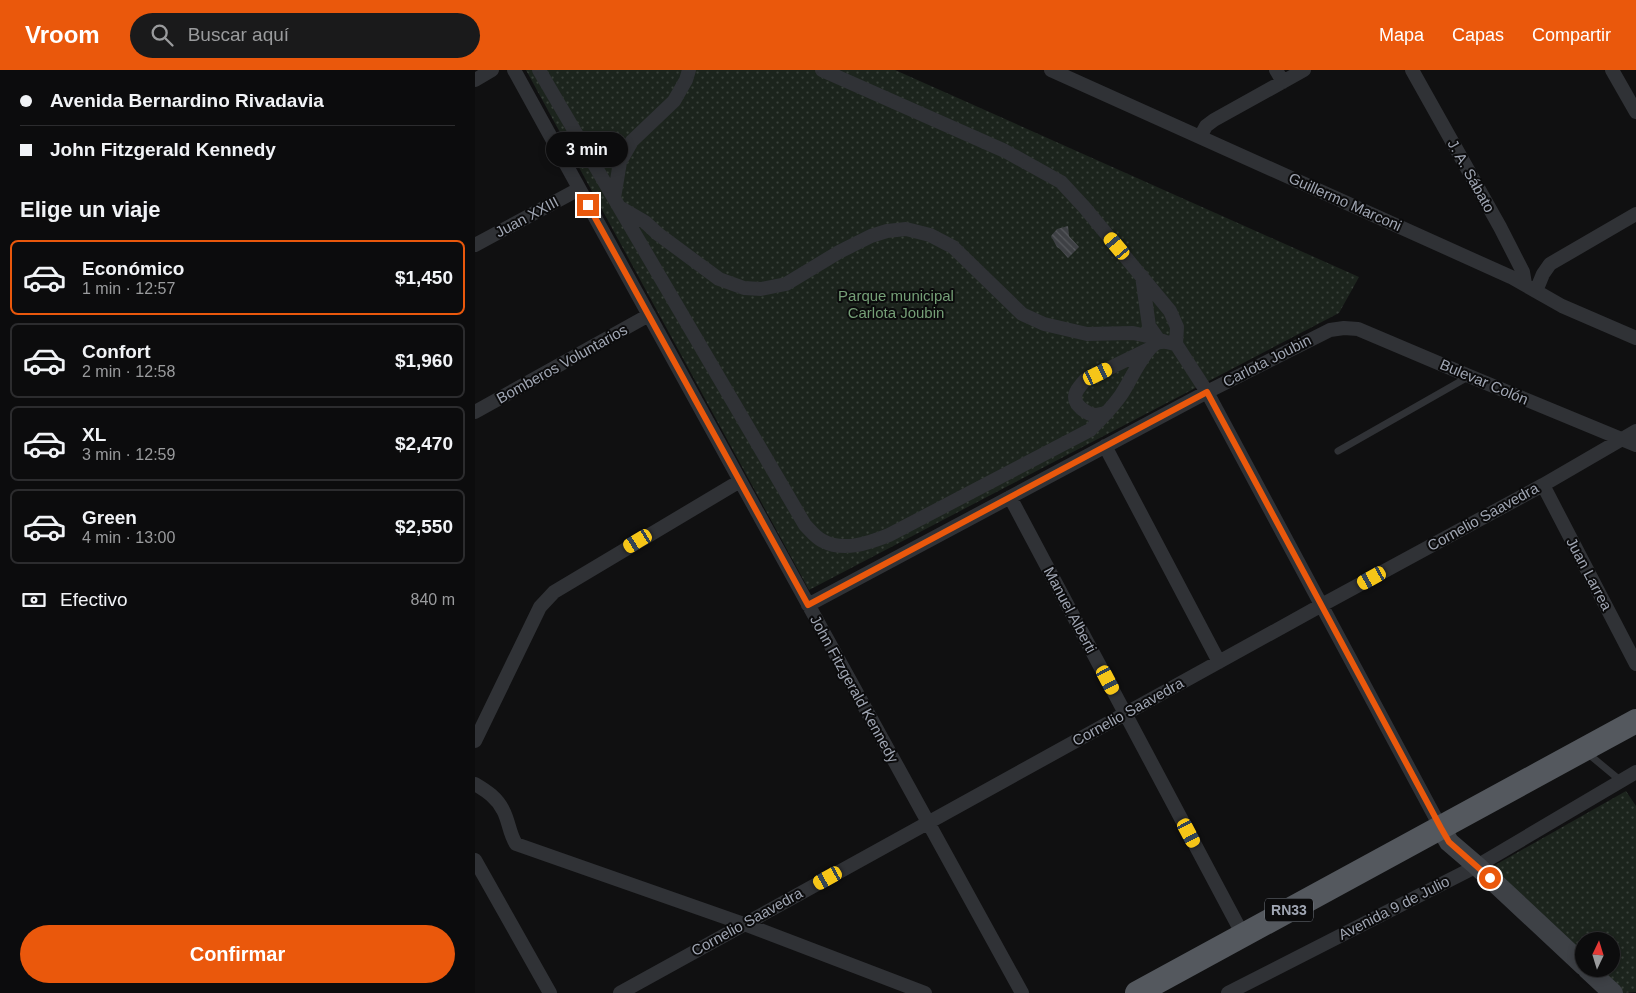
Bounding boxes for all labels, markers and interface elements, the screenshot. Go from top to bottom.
search box [130,13,480,58]
text: Vroom [25,21,100,48]
icon: search [148,21,176,49]
text: Buscar aquí [188,24,289,45]
text: Mapa [1379,25,1424,45]
text: Capas [1452,25,1504,45]
text: Compartir [1532,25,1611,45]
text: Avenida Bernardino Rivadavia [50,90,324,111]
callout: 3 min [547,132,629,168]
street label: J. A. Sábato [1444,136,1498,215]
text: John Fitzgerald Kennedy [50,139,276,160]
text: 3 min [566,141,608,158]
street label: Guillermo Marconi [1286,169,1404,234]
street label: Juan XXIII [492,193,561,240]
route end [577,194,599,216]
text: Elige un viaje [20,197,161,222]
car [1101,230,1132,262]
icon: car [22,255,67,300]
text: Económico [82,258,184,279]
text: $1,450 [395,267,453,288]
text: 1 min · 12:57 [82,280,175,297]
park label: Parque municipal Carlota Joubin [838,287,954,321]
street label: Bomberos Voluntarios [493,321,630,407]
street label: Carlota Joubin [1220,331,1314,390]
icon: car [22,338,67,383]
text: Confort [82,341,151,362]
text: $1,960 [395,350,453,371]
street label: Bulevar Colón [1438,355,1531,408]
car [1081,361,1114,387]
text: 2 min · 12:58 [82,363,175,380]
icon: car [22,421,67,466]
text: XL [82,424,106,445]
text: $2,470 [395,433,453,454]
text: 3 min · 12:59 [82,446,175,463]
street label: Cornelio Saavedra [1424,479,1542,554]
icon: car [22,504,67,549]
text: Green [82,507,137,528]
text: $2,550 [395,516,453,537]
car [621,527,654,555]
text: 4 min · 13:00 [82,529,175,546]
street label: Juan Larrea [1563,534,1616,614]
street label: Manuel Alberti [1041,564,1100,656]
car [1355,564,1388,592]
icon: cash [20,586,48,614]
text: Efectivo [60,589,128,610]
text: 840 m [411,591,455,608]
street label: John Fitzgerald Kennedy [807,612,902,766]
car [1094,663,1121,697]
street label: Cornelio Saavedra [1069,674,1187,749]
car [1175,816,1202,850]
car [811,864,844,892]
route start [1479,867,1501,889]
street label: Avenida 9 de Julio [1335,872,1452,943]
street label: Cornelio Saavedra [688,884,806,959]
road number: RN33 [1265,898,1313,922]
button: Confirmar [20,925,455,983]
north arrow [1575,932,1620,978]
map controls [1575,932,1620,977]

